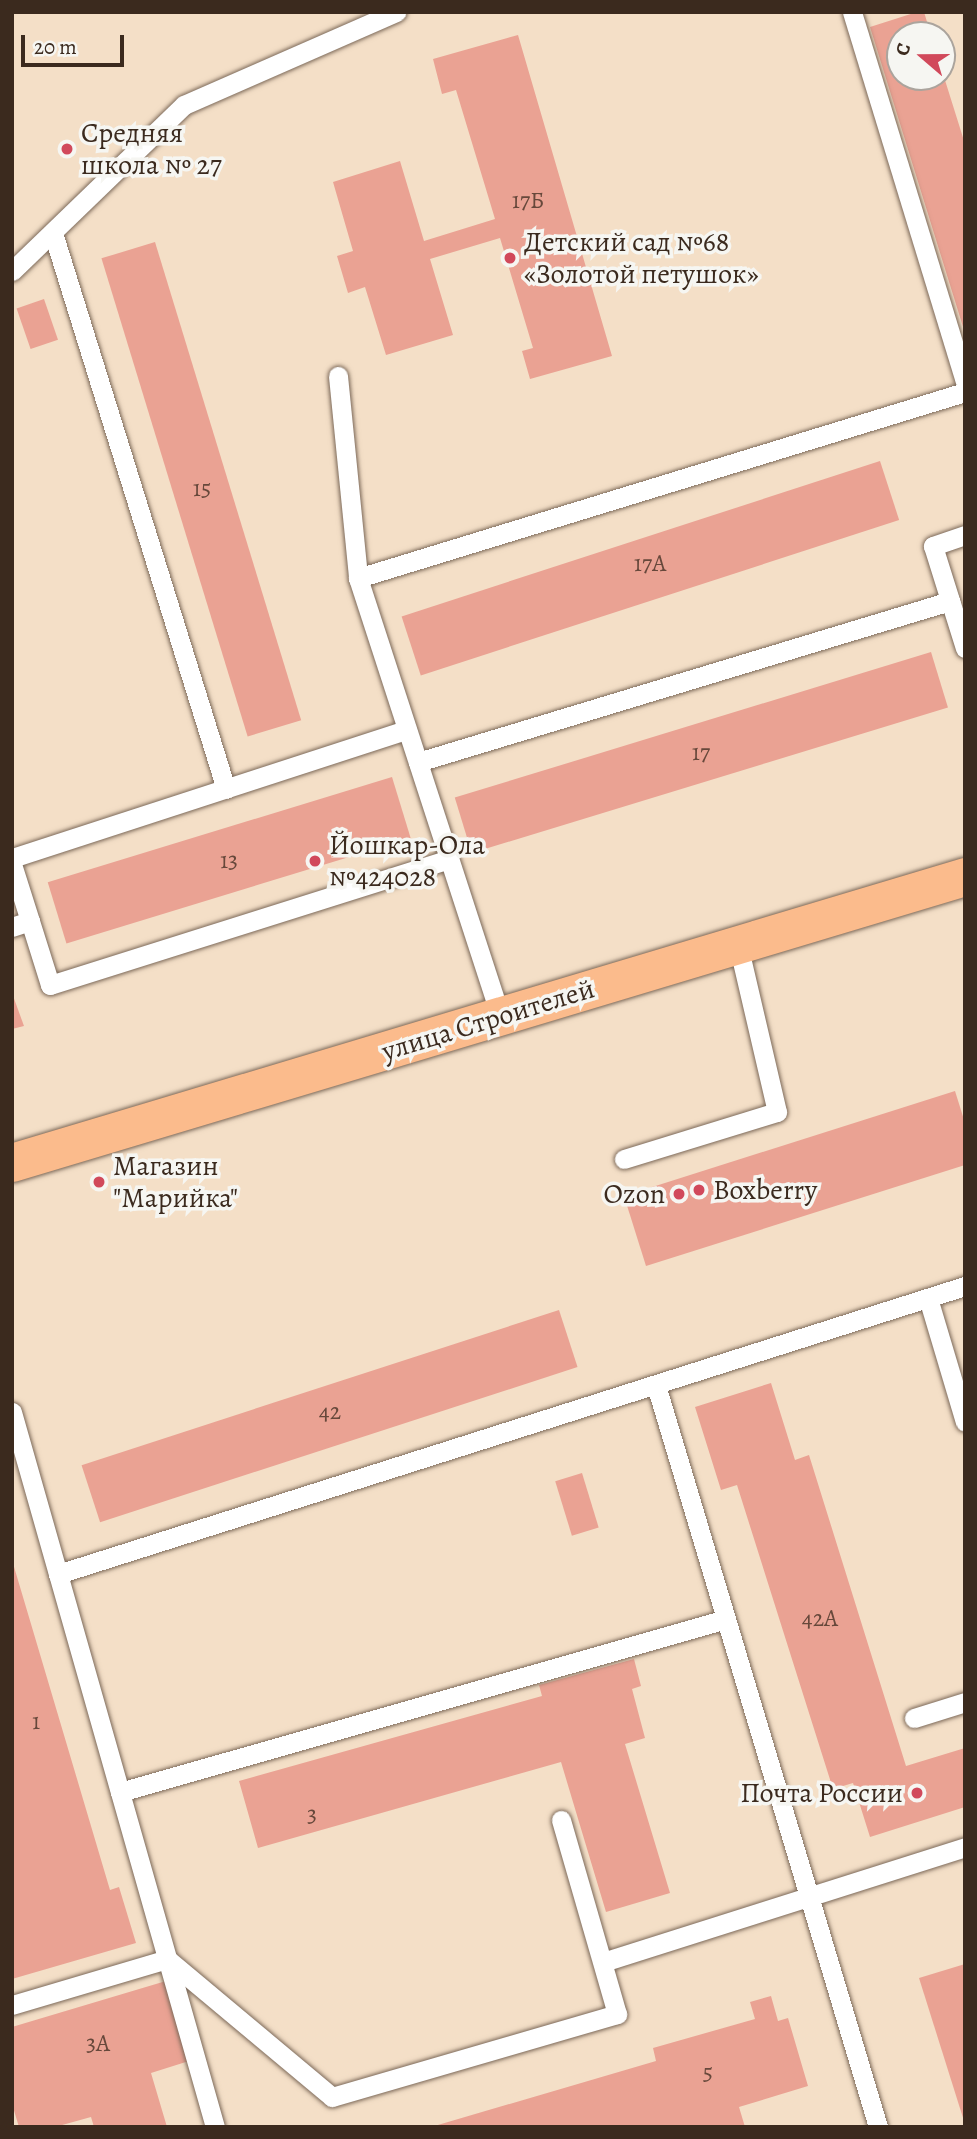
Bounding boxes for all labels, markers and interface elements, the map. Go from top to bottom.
scale bar [24,21,128,65]
north arrow [886,21,956,91]
text: 20 m [34,33,77,61]
text: С [889,40,917,59]
place label: Средняя школа № 27 [81,116,222,182]
marker: Средняя школа № 27 [59,141,75,157]
house number: 17Б [512,187,544,215]
place label: Детский сад №68 «Золотой петушок» [524,225,759,291]
marker: Детский сад №68 «Золотой петушок» [502,250,518,266]
house number: 15 [193,475,211,503]
house number: 17А [634,550,666,578]
house number: 17 [692,739,710,767]
place label: Йошкар-Ола №424028 [329,828,485,894]
house number: 13 [220,847,238,875]
marker: Йошкар-Ола №424028 [307,853,323,869]
street label: улица Строителей [378,972,598,1068]
place label: Магазин "Марийка" [113,1149,238,1215]
place label: Boxberry [713,1173,817,1207]
marker: Магазин "Марийка" [91,1174,107,1190]
place label: Ozon [603,1177,665,1211]
marker: Boxberry [691,1182,707,1198]
marker: Ozon [671,1186,687,1202]
house number: 42 [319,1398,341,1426]
house number: 42А [802,1605,838,1633]
house number: 1 [32,1708,40,1736]
place label: Почта России [740,1776,903,1810]
marker: Почта России [909,1785,925,1801]
house number: 3 [307,1801,317,1829]
house number: 3А [86,2030,110,2058]
house number: 5 [703,2059,713,2087]

